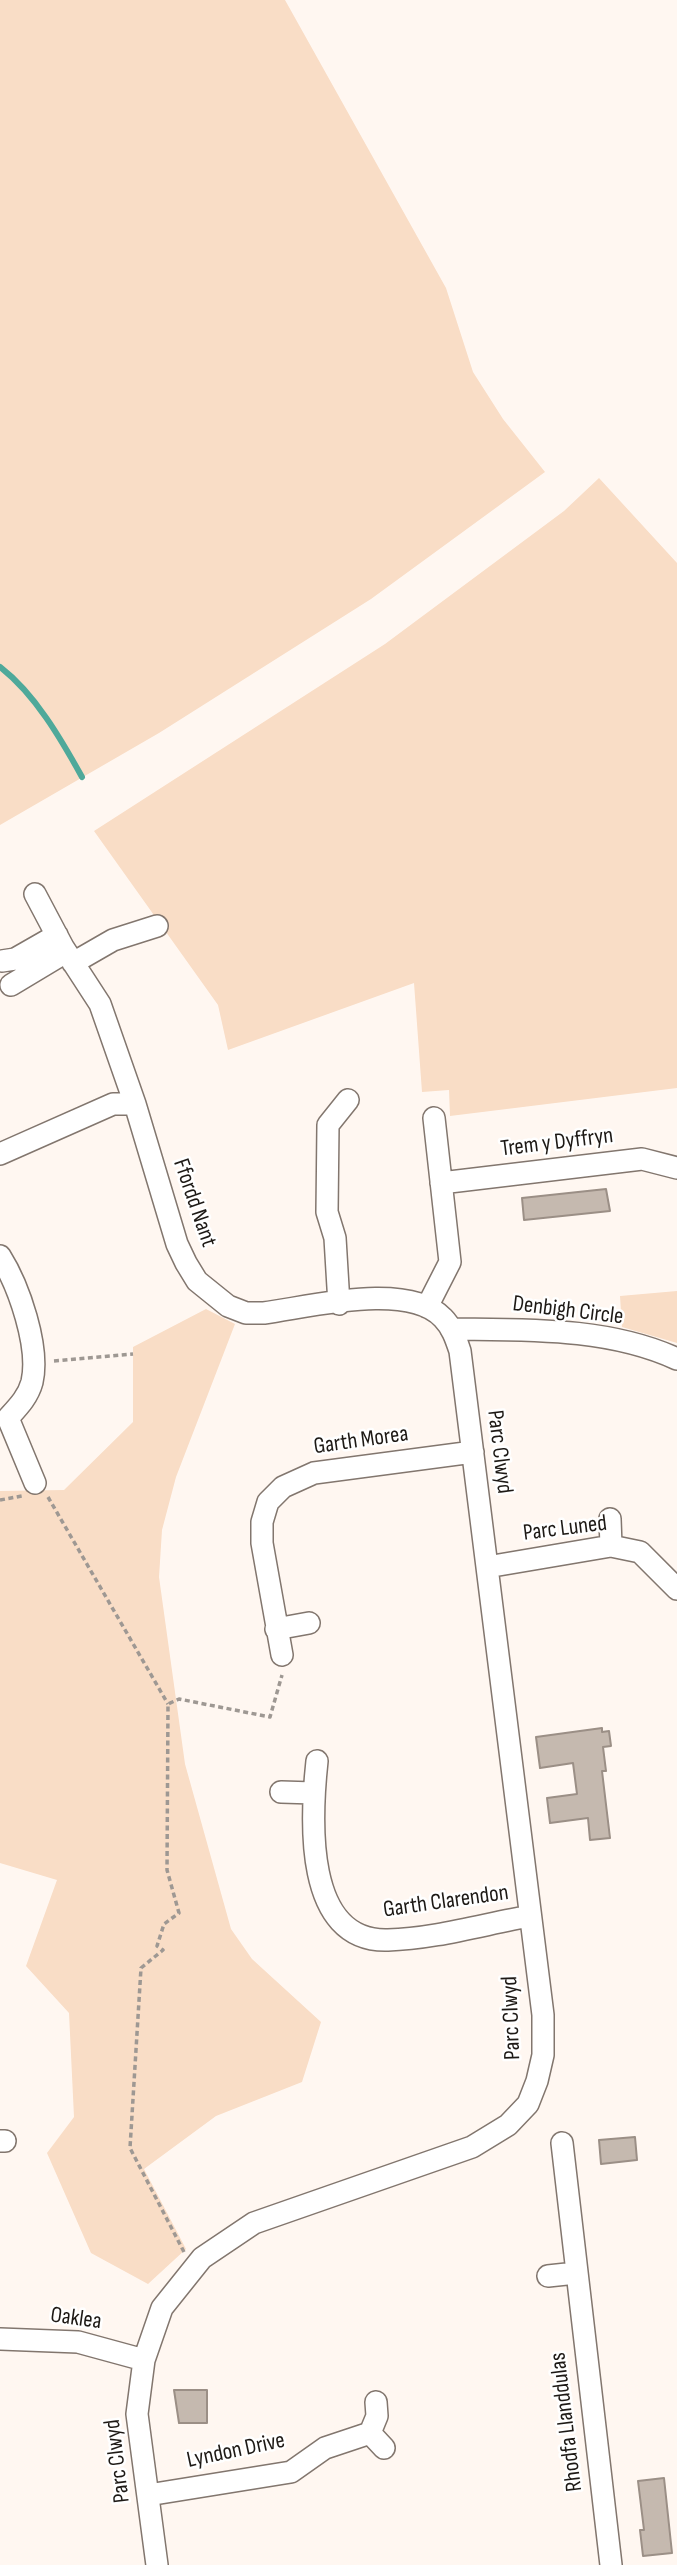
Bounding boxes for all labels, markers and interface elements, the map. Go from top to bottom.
street label: Trem y Dyffryn [499,1122,615,1164]
street label: Ffordd Nant [166,1155,222,1251]
street label: Denbigh Circle [511,1291,625,1331]
street label: Parc Clwyd [480,1409,518,1495]
street label: Garth Morea [312,1421,410,1461]
street label: Parc Luned [522,1510,608,1548]
street label: Garth Clarendon [382,1880,510,1924]
street label: Parc Clwyd [497,1976,527,2060]
street label: Oaklea [49,2302,103,2336]
street label: Rhodfa Llanddulas [545,2351,589,2493]
street label: Parc Clwyd [99,2418,137,2504]
street label: Lyndon Drive [184,2427,288,2475]

